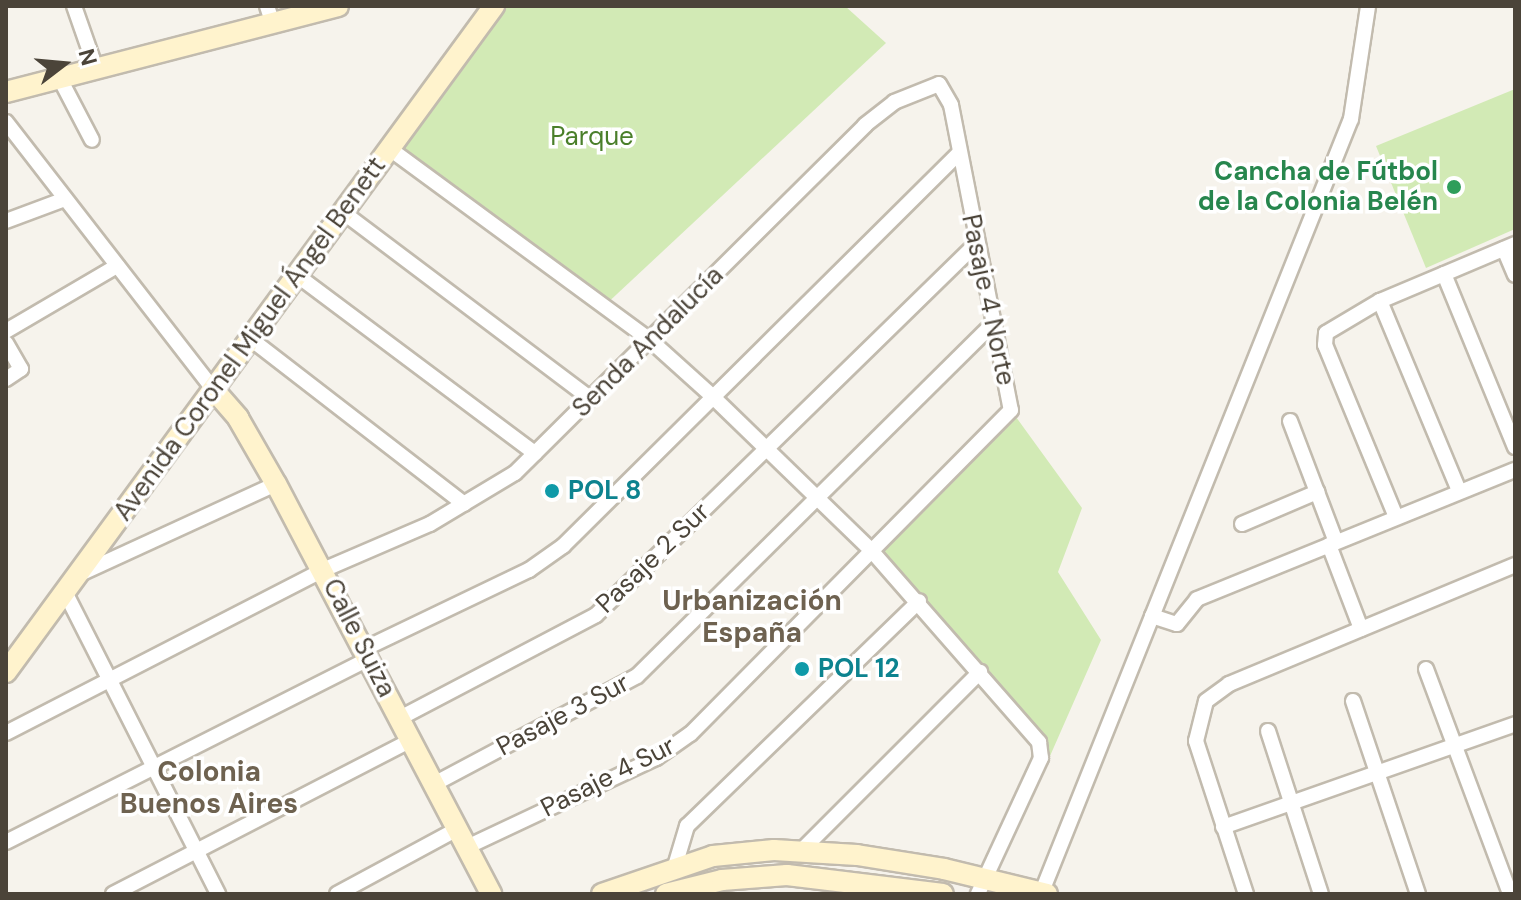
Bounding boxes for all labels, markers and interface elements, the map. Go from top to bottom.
north arrow [24,24,104,104]
text: N [71,46,104,69]
park label: Parque [550,121,634,153]
street label: Avenida Coronel Miguel Ángel Benett [107,151,393,527]
place label: Cancha de Fútbol de la Colonia Belén [1198,156,1438,218]
marker: Cancha de Fútbol de la Colonia Belén [1445,178,1463,196]
street label: Pasaje 4 Norte [955,212,1021,388]
street label: Senda Andalucía [566,260,730,424]
place label: POL 8 [568,475,641,507]
marker: POL 8 [543,482,561,500]
street label: Pasaje 2 Sur [590,496,716,620]
street label: Calle Suiza [316,574,402,702]
district label: Urbanización España [662,584,842,650]
place label: POL 12 [818,653,899,685]
marker: POL 12 [793,660,811,678]
street label: Pasaje 3 Sur [491,667,635,763]
street label: Pasaje 4 Sur [536,730,680,824]
district label: Colonia Buenos Aires [120,755,298,821]

